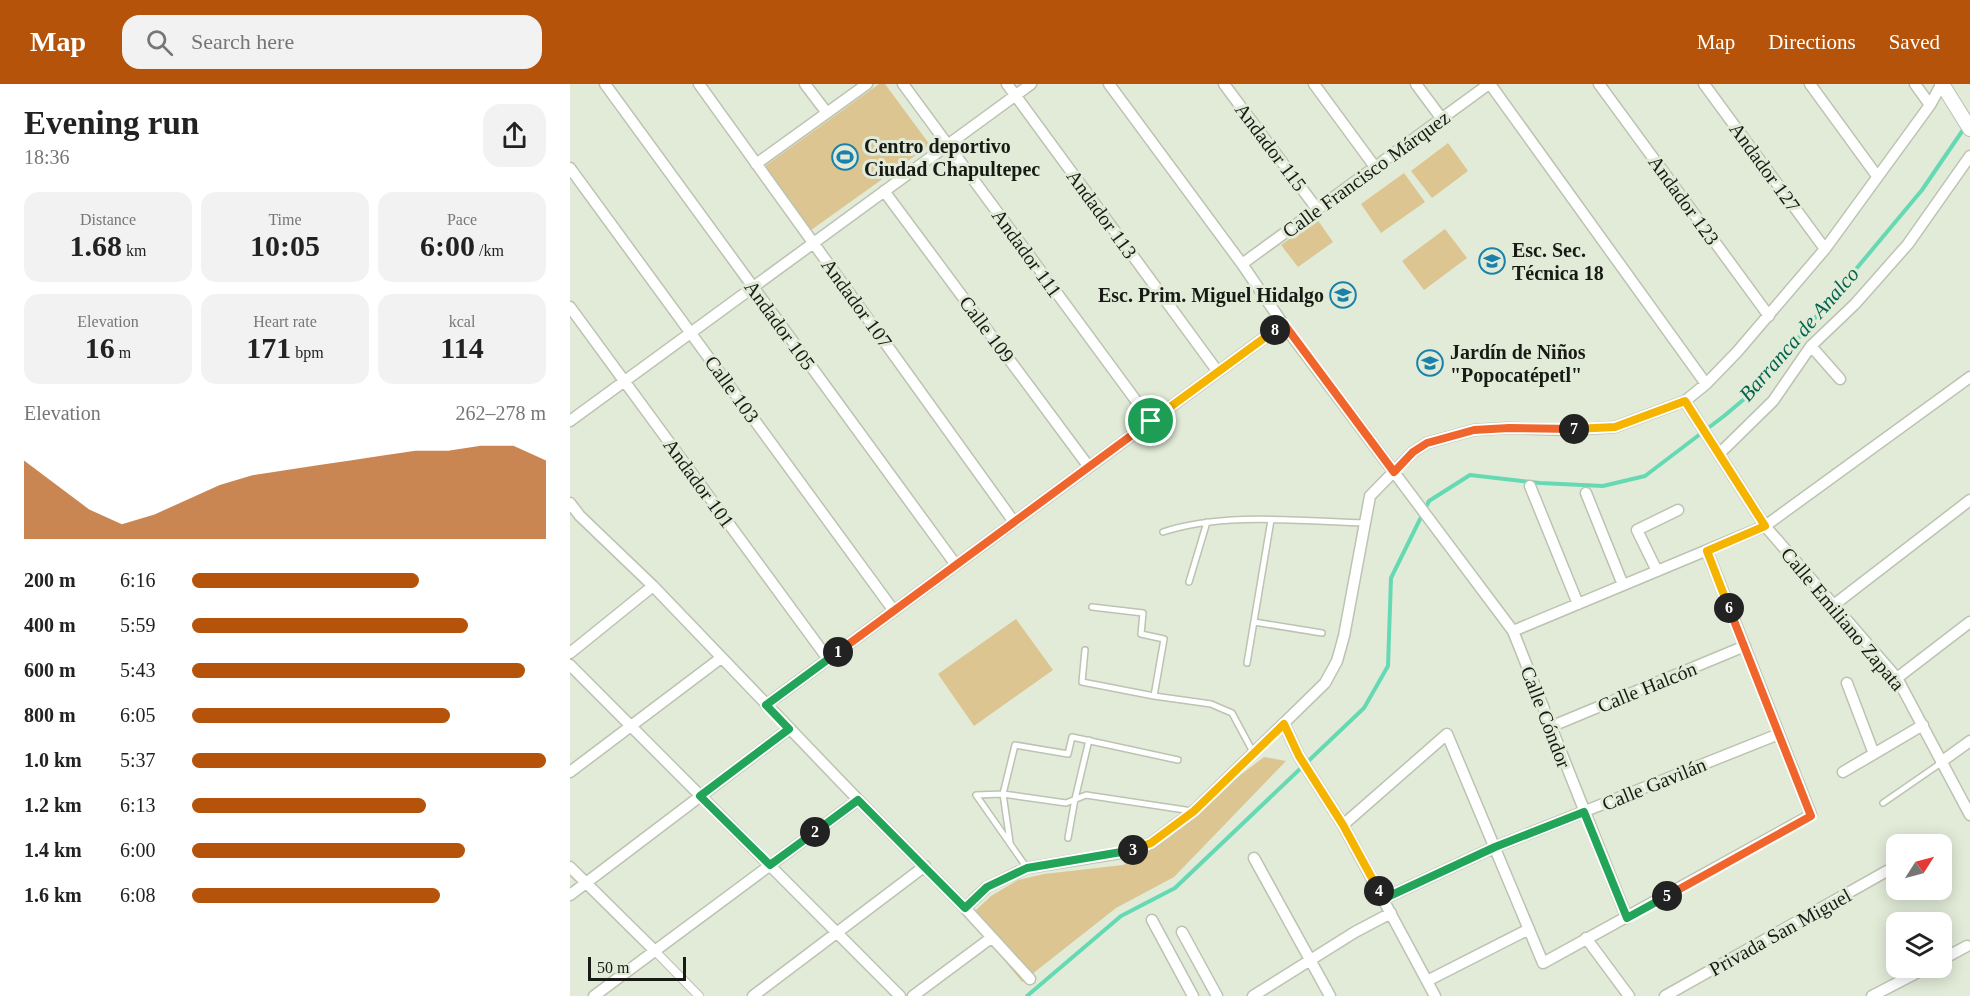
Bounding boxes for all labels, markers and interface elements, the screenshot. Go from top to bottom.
search box [122,15,542,69]
text: Map [30,26,86,57]
icon: search [143,26,176,59]
text: Search here [191,29,294,54]
text: Map [1697,30,1735,54]
text: Directions [1768,30,1856,54]
text: Saved [1889,30,1940,54]
street label: Andador 115 [1231,99,1311,195]
button: share [483,104,546,167]
text: Evening run [24,105,199,141]
street label: Calle Francisco Márquez [1278,106,1454,243]
street label: Andador 127 [1725,118,1805,216]
place label: Centro deportivo Ciudad Chapultepec [864,135,1040,181]
sports icon: Centro deportivo Ciudad Chapultepec [830,142,860,172]
text: 18:36 [24,146,70,168]
street label: Andador 123 [1644,151,1724,249]
street label: Andador 113 [1062,165,1142,263]
street label: Andador 111 [988,205,1066,301]
text: Distance [80,211,136,228]
text: Time [268,211,302,228]
text: Pace [447,211,477,228]
text: 1.68 [70,229,122,262]
text: 10:05 [250,229,320,262]
text: 6:00 [420,229,475,262]
place label: Esc. Sec. Técnica 18 [1512,239,1604,284]
text: km [122,242,146,259]
text: /km [475,242,504,259]
school or university icon: Esc. Sec. Técnica 18 [1477,246,1507,276]
street label: Andador 107 [817,254,897,352]
water label: Barranca de Analco [1734,262,1864,406]
street label: Andador 105 [740,276,820,374]
school or university icon: Esc. Prim. Miguel Hidalgo [1328,280,1358,310]
place label: Esc. Prim. Miguel Hidalgo [1098,284,1324,307]
street label: Calle 109 [955,292,1019,366]
text: Elevation [77,313,139,330]
text: Heart rate [253,313,317,330]
text: kcal [449,313,475,330]
pin: 8 [1260,315,1290,345]
text: 8 [1271,321,1279,338]
text: 16 [85,331,115,364]
text: 171 [246,331,291,364]
text: 114 [440,331,484,364]
place label: Jardín de Niños "Popocatépetl" [1450,341,1586,387]
text: m [115,344,131,361]
text: bpm [291,344,324,361]
school or university icon: Jardín de Niños "Popocatépetl" [1415,348,1445,378]
street label: Calle 103 [700,351,764,427]
pin [1125,395,1176,446]
text: Elevation [24,402,101,424]
text: 262–278 m [455,402,546,424]
icon: arrive [1134,404,1167,437]
pin: 7 [1559,414,1589,444]
text: 7 [1570,420,1578,437]
street label: Andador 101 [659,434,739,532]
street label: Calle Emiliano Zapata [1776,543,1909,696]
text: 200 m [24,569,76,591]
text: 6:16 [120,569,156,591]
pin: 6 [1714,593,1744,623]
text: 6 [1725,599,1733,616]
text: 400 m [24,614,76,636]
text: 5:59 [120,614,156,636]
pin: 1 [823,637,853,667]
text: 1 [834,643,842,660]
street label: Calle Halcón [1594,657,1700,717]
text: 600 m [24,659,76,681]
text: 5:43 [120,659,156,681]
street label: Calle Cóndor [1517,663,1576,771]
text: 800 m [24,704,76,726]
text: 6:05 [120,704,156,726]
text: 1.0 km [24,749,82,771]
text: 5:37 [120,749,156,771]
street label: Calle Gavilán [1599,753,1709,815]
text: 1.2 km [24,794,82,816]
text: 6:13 [120,794,156,816]
pin: 2 [800,817,830,847]
text: 2 [811,823,819,840]
north arrow [1886,834,1952,900]
map controls [1886,834,1952,978]
pin: 3 [1118,835,1148,865]
text: 1.4 km [24,839,82,861]
text: 6:00 [120,839,156,861]
text: 3 [1129,841,1137,858]
pin: 4 [1364,876,1394,906]
pin: 5 [1652,881,1682,911]
text: 4 [1375,882,1383,899]
text: 1.6 km [24,884,82,906]
text: 6:08 [120,884,156,906]
street label: Privada San Miguel [1705,884,1856,981]
text: 5 [1663,887,1671,904]
button: layers [1886,912,1952,978]
scale bar [588,954,686,982]
text: 50 m [597,959,629,976]

